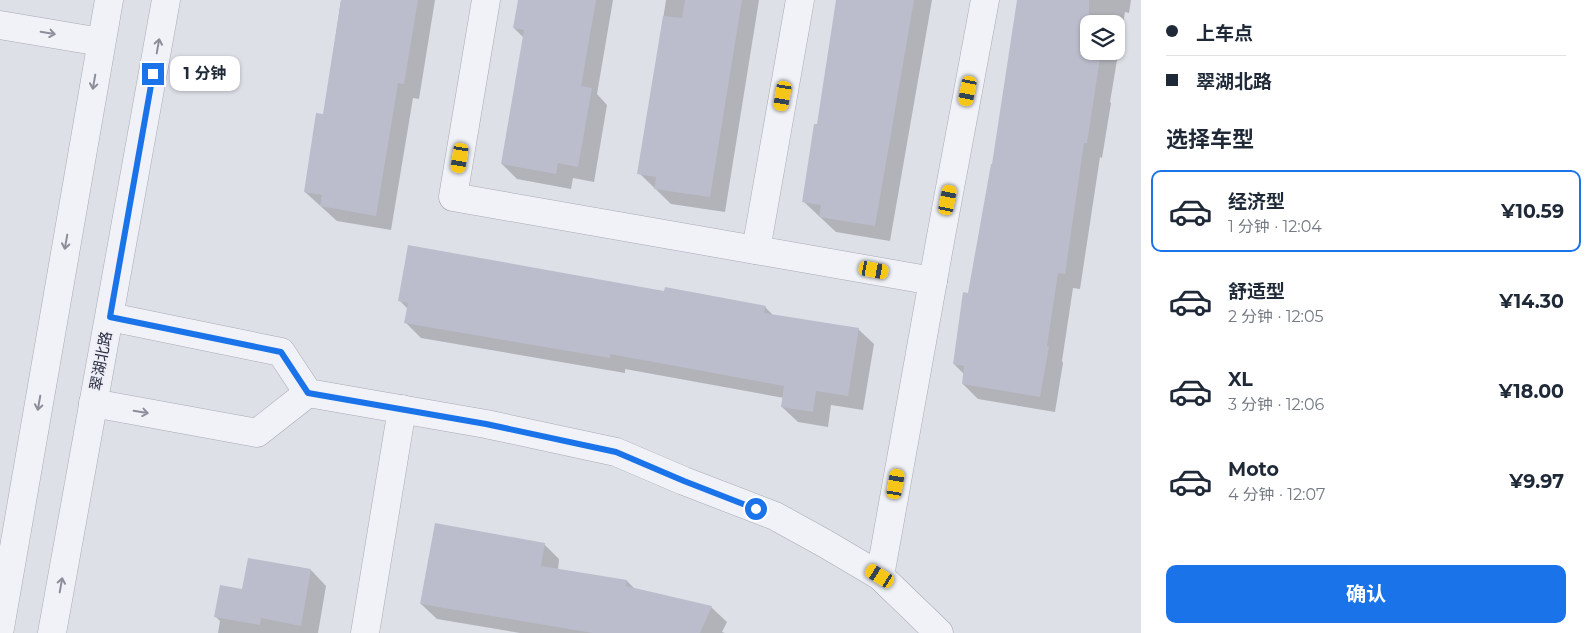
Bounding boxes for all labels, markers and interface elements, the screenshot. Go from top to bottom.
map controls [1080,15,1125,60]
button: layers [1080,15,1125,60]
text: 上车点 [1196,22,1253,45]
one-way arrow [40,29,56,39]
one-way arrow [154,39,163,55]
callout: 1 分钟 [170,56,240,92]
route end [142,63,164,85]
text: 1 分钟 [184,64,226,83]
text: 翠湖北路 [1196,70,1272,93]
one-way arrow [89,74,98,90]
car [957,75,978,107]
car [773,80,792,112]
text: 选择车型 [1166,126,1254,153]
car [450,142,469,174]
car [937,184,958,216]
icon: car [1168,189,1213,234]
text: 经济型 [1228,190,1285,213]
text: ¥10.59 [1501,200,1564,223]
text: 1 分钟 · 12:04 [1228,217,1322,236]
one-way arrow [60,234,70,250]
car [857,260,890,280]
icon: car [1168,279,1213,324]
text: 舒适型 [1228,280,1285,303]
text: ¥14.30 [1499,290,1564,313]
text: 2 分钟 · 12:05 [1228,307,1324,326]
street label: 翠湖北路 [85,330,116,392]
text: XL [1228,368,1253,391]
icon: car [1168,369,1213,414]
text: ¥18.00 [1499,380,1564,403]
one-way arrow [33,394,43,410]
text: 3 分钟 · 12:06 [1228,395,1324,414]
one-way arrow [133,408,149,418]
text: Moto [1228,458,1279,481]
icon: car [1168,459,1213,504]
car [886,468,905,500]
text: ¥9.97 [1509,470,1564,493]
text: 4 分钟 · 12:07 [1228,485,1325,504]
route start [745,498,767,520]
car [863,562,896,590]
button: 确认 [1166,565,1566,623]
one-way arrow [56,577,66,593]

